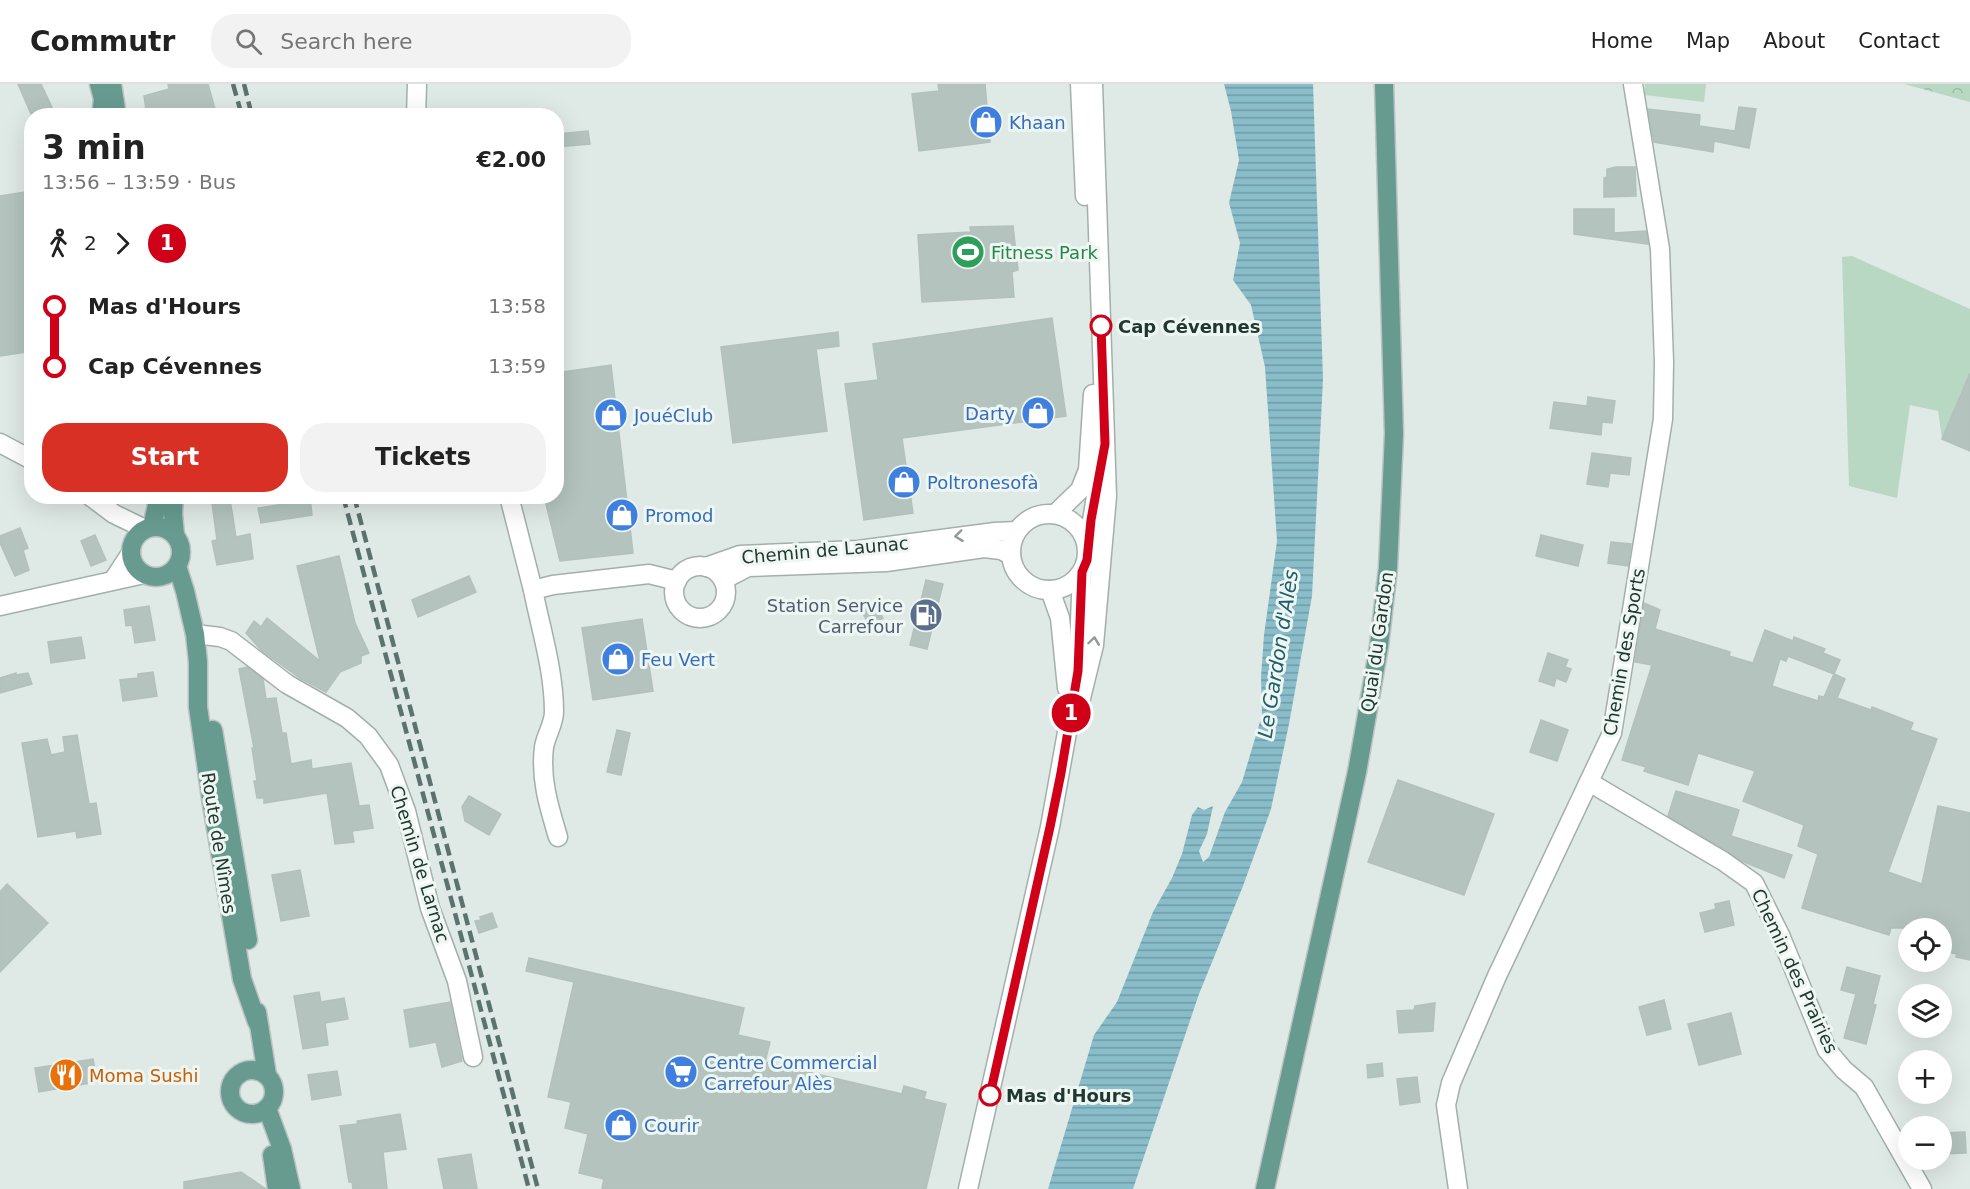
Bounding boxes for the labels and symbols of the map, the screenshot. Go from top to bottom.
shop icon: Khaan [968,104,1004,140]
place label: Khaan [1009,112,1066,133]
sports icon: Fitness Park [950,234,986,270]
place label: Fitness Park [991,242,1099,263]
marker: Cap Cévennes [1090,315,1112,337]
place label: Cap Cévennes [1118,316,1260,337]
shop icon: Darty [1020,395,1056,431]
shop icon: JouéClub [593,397,629,433]
place label: Darty [965,403,1015,424]
place label: JouéClub [633,405,713,426]
shop icon: Poltronesofà [886,464,922,500]
place label: Poltronesofà [927,472,1039,493]
shop icon: Promod [604,497,640,533]
place label: Promod [645,505,714,526]
one-way arrow [954,530,963,542]
street label: Chemin de Launac [741,532,909,568]
street label: Chemin des Sports [1599,566,1649,738]
water label: Le Gardon d'Alès [1253,568,1303,740]
street label: Quai du Gardon [1357,570,1397,714]
place label: Station Service Carrefour [767,595,904,637]
fuel station icon: Station Service Carrefour [908,597,944,633]
one-way arrow [1087,637,1099,646]
shop icon: Feu Vert [600,641,636,677]
place label: Feu Vert [641,649,715,670]
line badge: 1 [1052,694,1090,732]
street label: Route de Nîmes [197,771,241,915]
street label: Chemin de Larnac [386,783,454,945]
street label: Chemin des Prairies [1748,885,1842,1057]
place label: Centre Commercial Carrefour Alès [704,1052,878,1094]
supermarket icon: Centre Commercial Carrefour Alès [663,1054,699,1090]
restaurant icon: Moma Sushi [48,1057,84,1093]
place label: Moma Sushi [89,1065,198,1086]
marker: Mas d'Hours [979,1084,1001,1106]
place label: Mas d'Hours [1006,1085,1131,1106]
shop icon: Courir [603,1107,639,1143]
place label: Courir [644,1115,699,1136]

